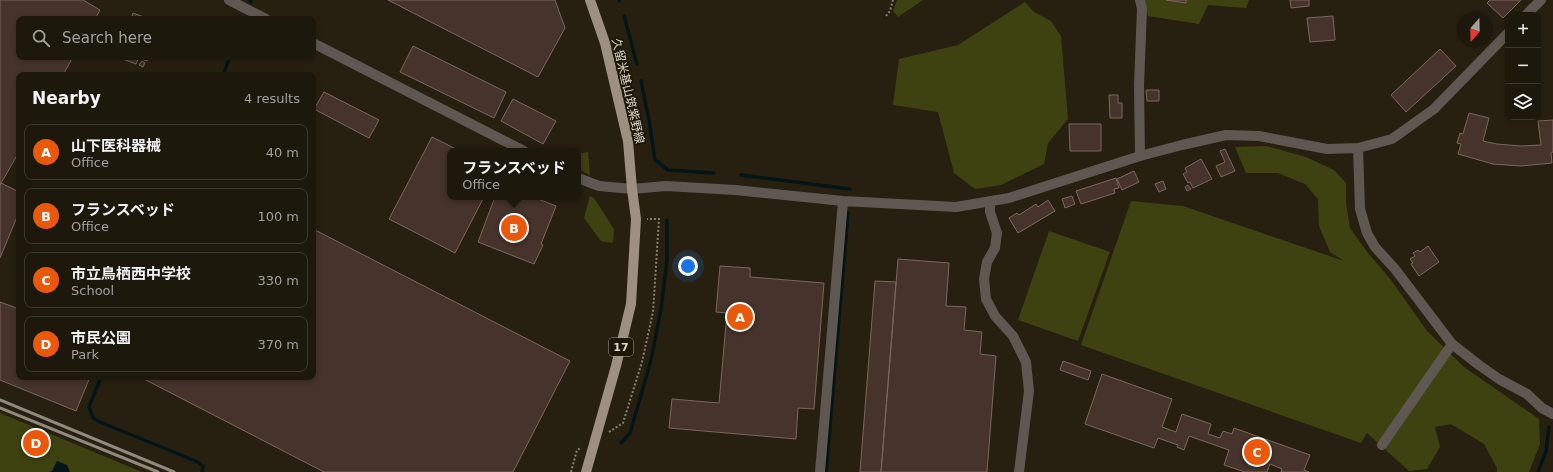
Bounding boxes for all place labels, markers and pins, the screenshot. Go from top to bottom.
pin: B [501,213,527,243]
pin: A [727,302,753,332]
pin: D [23,428,49,458]
pin: C [1244,437,1270,467]

